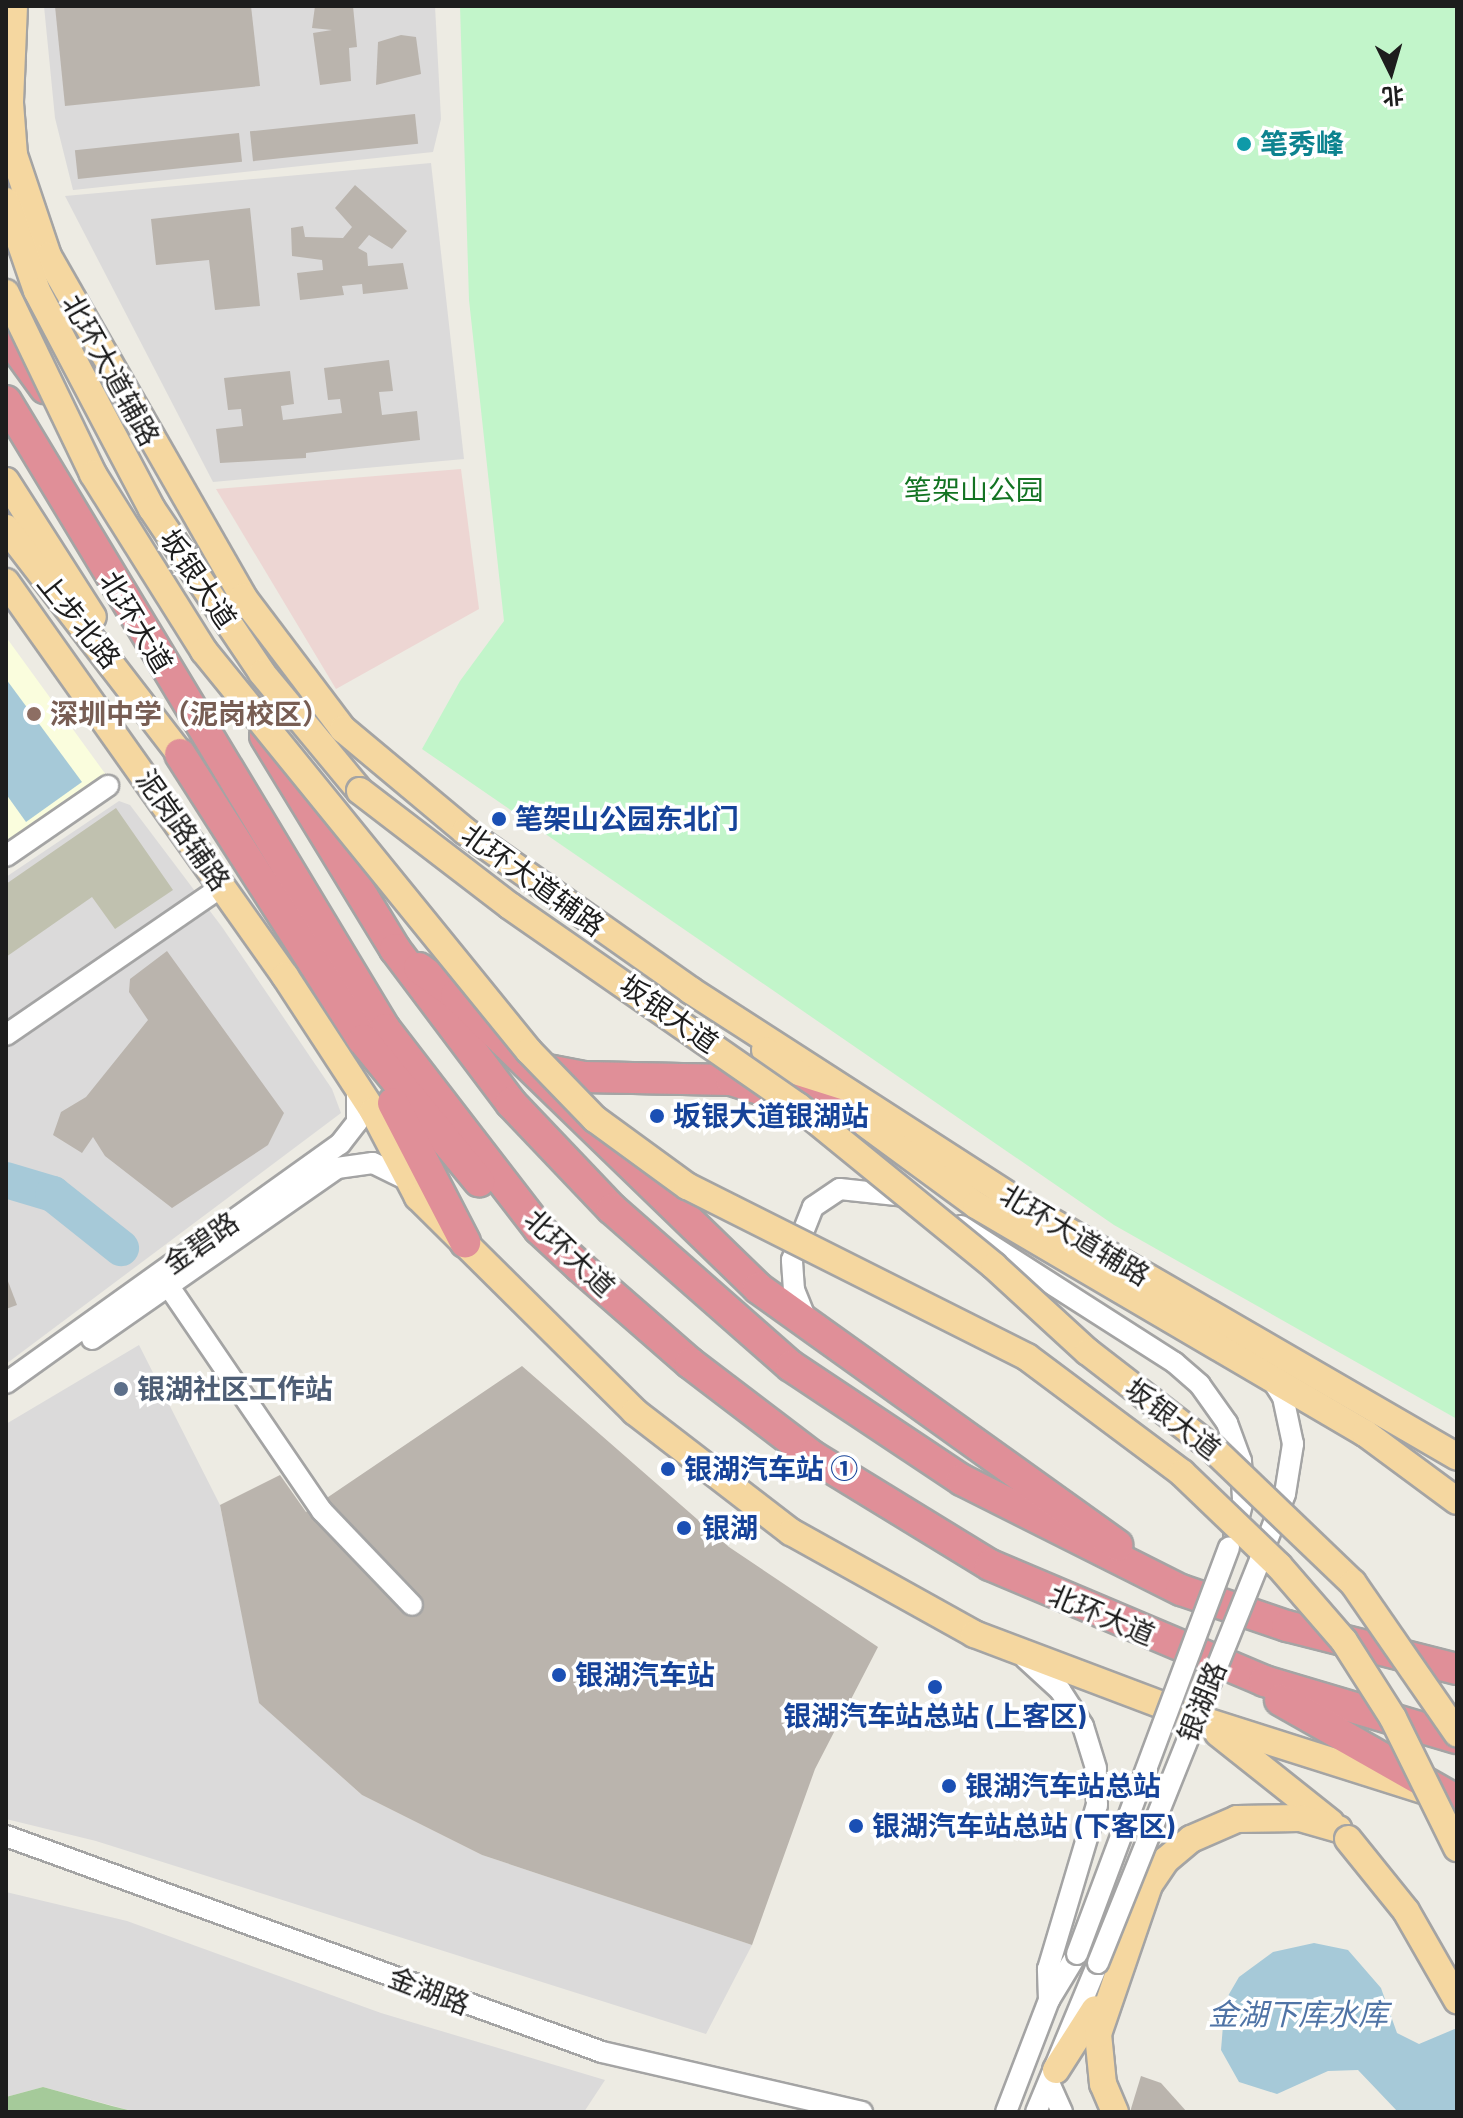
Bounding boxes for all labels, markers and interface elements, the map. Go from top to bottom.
north arrow [1351,32,1431,112]
text: 北 [1381,78,1406,114]
place label: 笔秀峰 [1260,127,1344,161]
marker: 笔秀峰 [1235,135,1253,153]
street label: 北环大道辅路 [56,288,166,452]
park label: 笔架山公园 [904,473,1044,507]
street label: 坂银大道 [153,523,243,635]
street label: 北环大道 [93,565,179,679]
street label: 上步北路 [31,567,127,675]
place label: 深圳中学（泥岗校区） [50,697,330,731]
marker: 深圳中学（泥岗校区） [25,705,43,723]
street label: 泥岗路辅路 [129,763,237,897]
place label: 笔架山公园东北门 [515,802,739,836]
marker: 笔架山公园东北门 [490,810,508,828]
street label: 北环大道辅路 [455,817,611,943]
street label: 坂银大道 [613,968,725,1060]
place label: 坂银大道银湖站 [673,1099,869,1133]
marker: 坂银大道银湖站 [648,1107,666,1125]
street label: 北环大道辅路 [994,1177,1156,1293]
street label: 北环大道 [518,1202,622,1304]
street label: 金碧路 [157,1205,245,1281]
street label: 坂银大道 [1119,1371,1227,1467]
place label: 银湖社区工作站 [137,1372,333,1406]
marker: 银湖社区工作站 [112,1380,130,1398]
place label: 银湖汽车站 ① [684,1452,858,1486]
marker: 银湖汽车站 ① [659,1460,677,1478]
place label: 银湖 [702,1511,758,1545]
marker: 银湖 [673,1517,695,1539]
street label: 北环大道 [1044,1578,1160,1652]
street label: 银湖路 [1171,1657,1233,1747]
place label: 银湖汽车站 [575,1658,715,1692]
marker: 银湖汽车站 [550,1666,568,1684]
marker: 银湖汽车站总站 (上客区) [926,1678,944,1696]
place label: 银湖汽车站总站 (上客区) [783,1699,1087,1733]
place label: 银湖汽车站总站 [965,1769,1161,1803]
marker: 银湖汽车站总站 [940,1777,958,1795]
place label: 银湖汽车站总站 (下客区) [872,1809,1175,1843]
marker: 银湖汽车站总站 (下客区) [847,1817,865,1835]
street label: 金湖路 [384,1960,474,2022]
water label: 金湖下库水库 [1208,1996,1388,2032]

